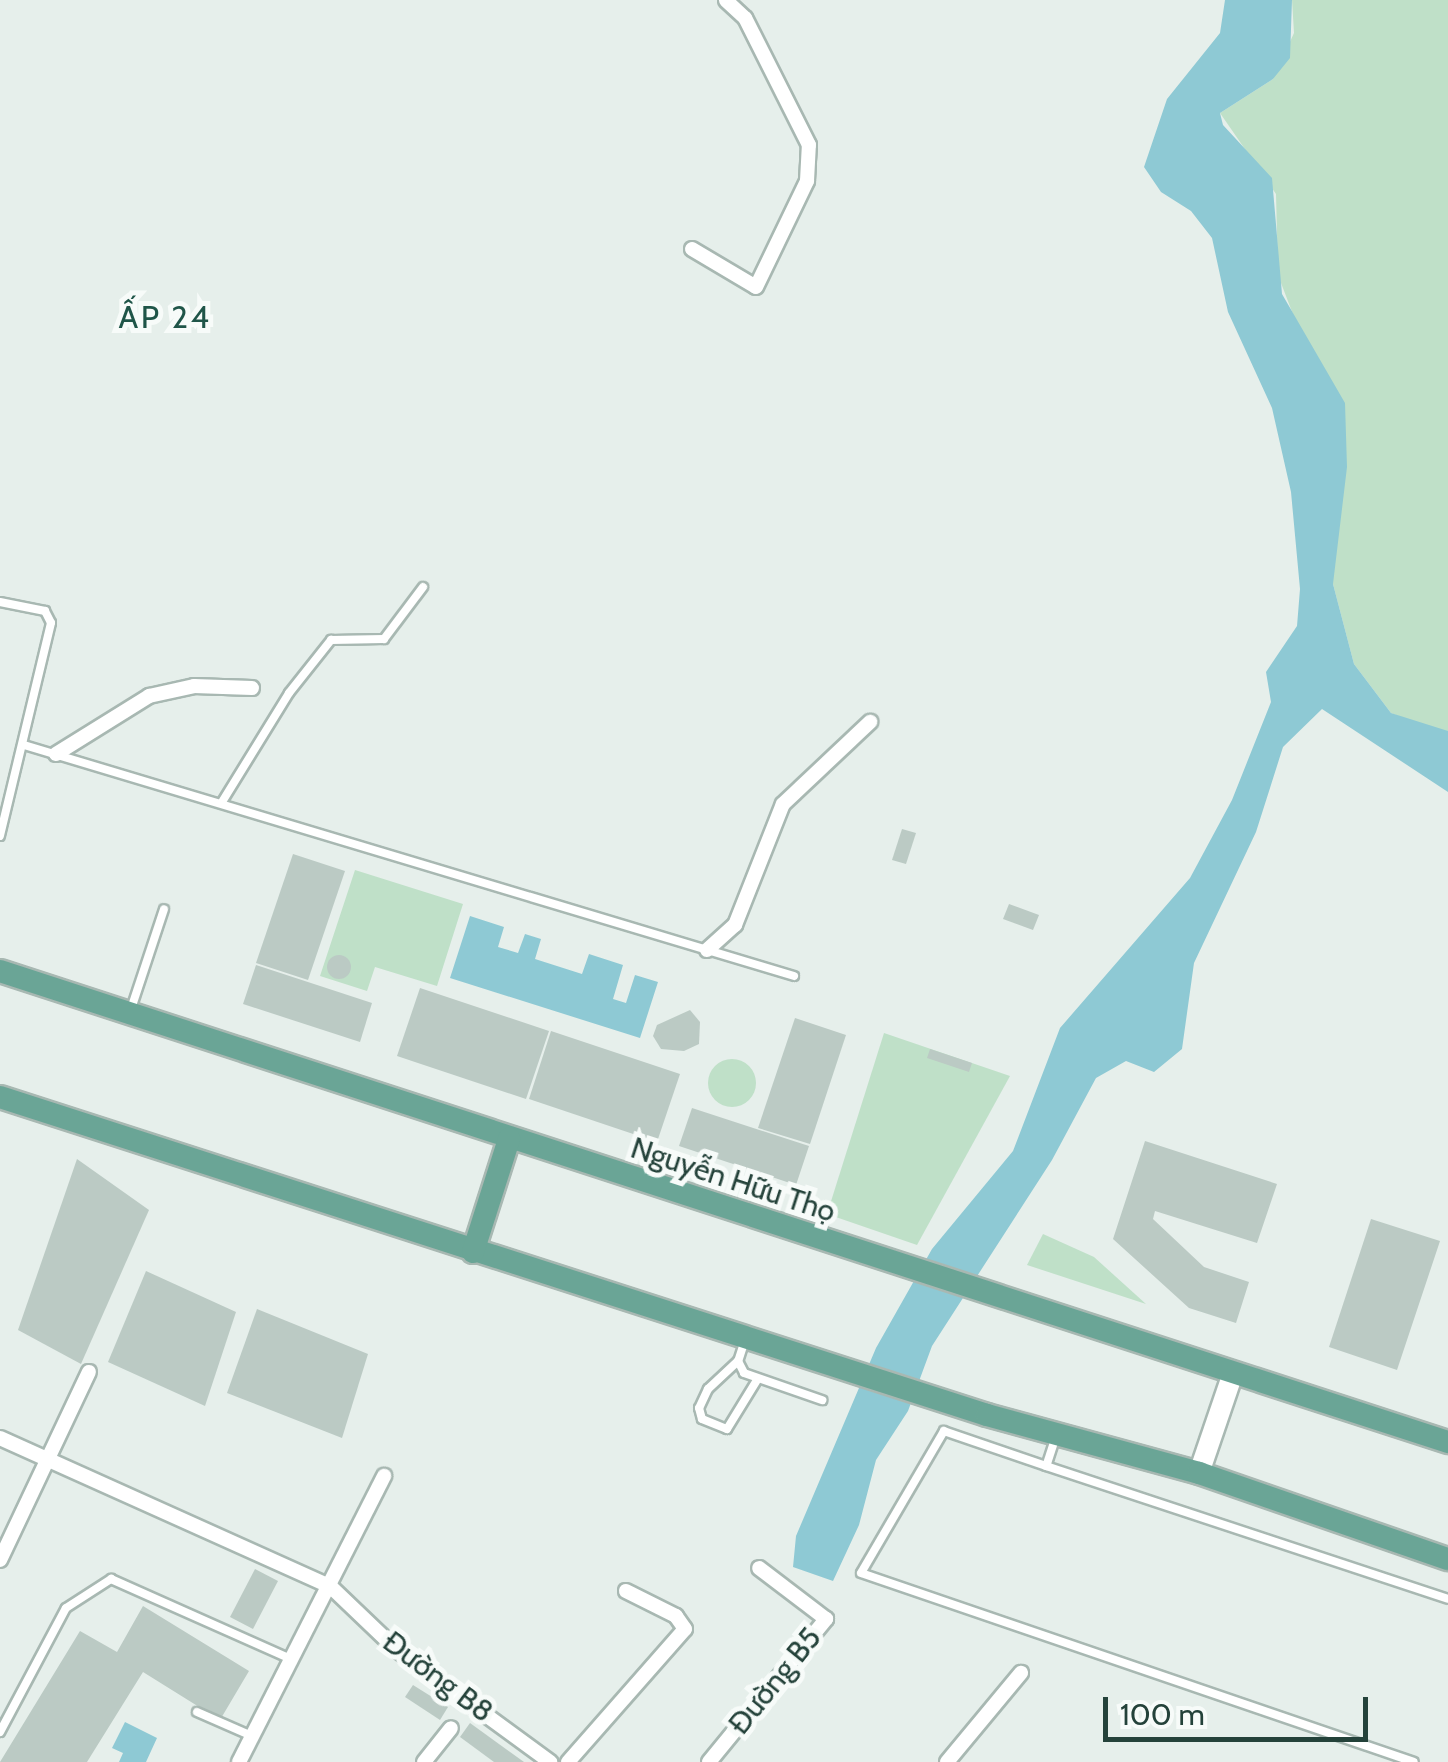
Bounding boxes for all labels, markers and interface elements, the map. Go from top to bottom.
district label: ẤP 24 [119,298,211,336]
street label: Nguyễn Hữu Thọ [626,1130,840,1230]
street label: Đường B5 [721,1620,829,1742]
street label: Đường B8 [376,1624,500,1730]
scale bar [1108,1677,1373,1739]
text: 100 m [1120,1696,1205,1733]

